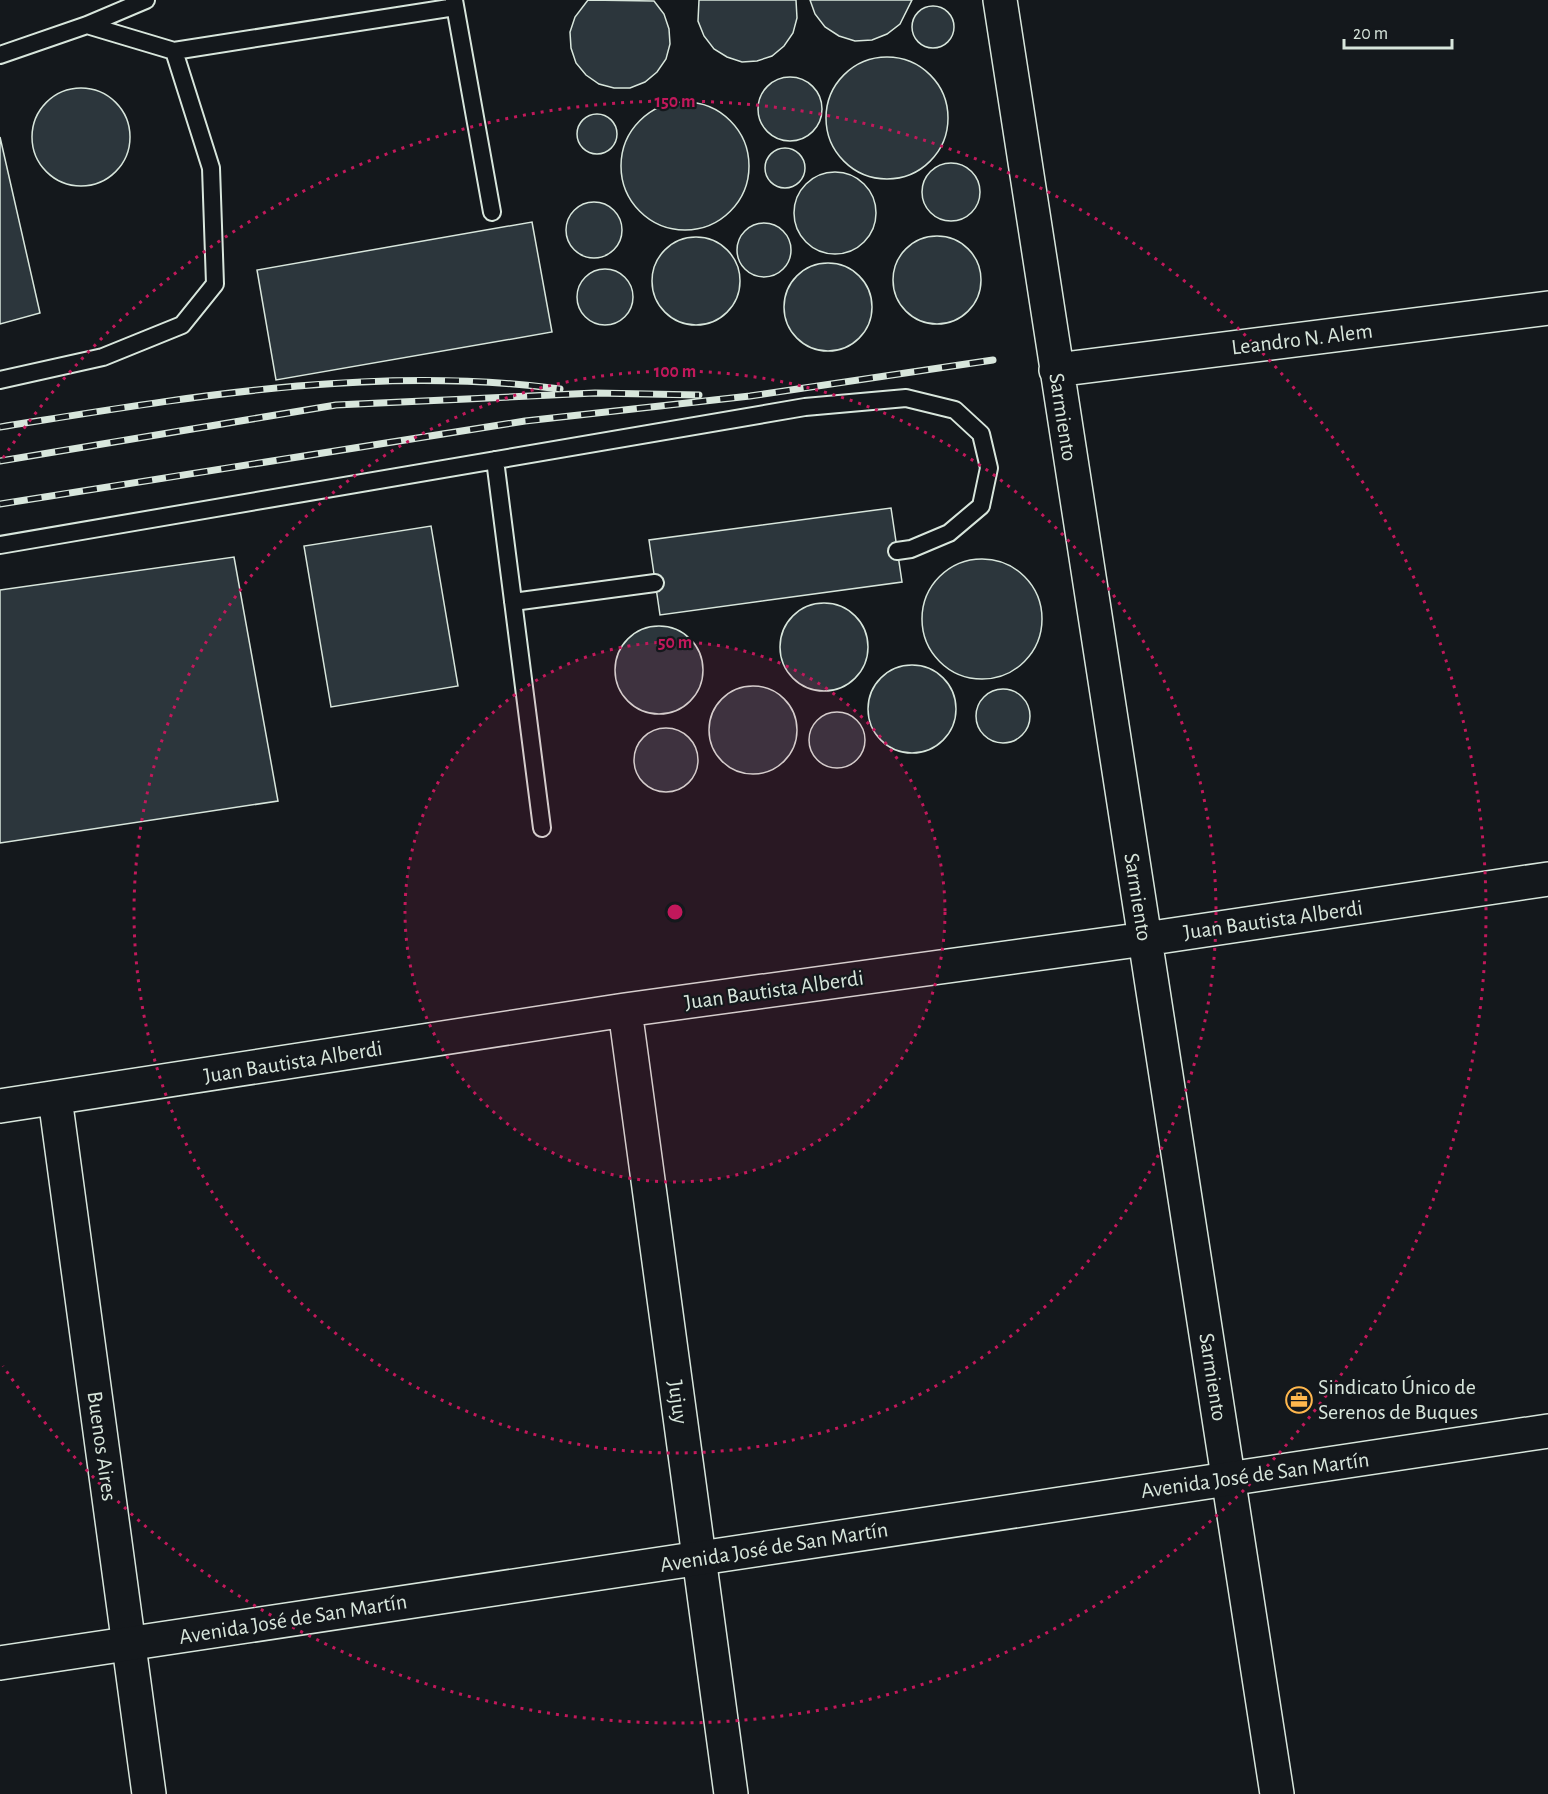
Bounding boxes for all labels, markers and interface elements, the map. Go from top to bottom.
scale bar [1344,12,1452,50]
text: 20 m [1353,25,1388,43]
text: 150 m [655,93,695,111]
street label: Leandro N. Alem [1230,319,1374,359]
text: 100 m [654,363,696,381]
street label: Sarmiento [1045,371,1081,463]
text: 50 m [658,634,692,652]
street label: Sarmiento [1120,851,1156,943]
street label: Juan Bautista Alberdi [1182,897,1364,943]
centre of rings [665,902,685,922]
street label: Juan Bautista Alberdi [683,967,865,1013]
street label: Juan Bautista Alberdi [202,1037,384,1087]
street label: Sarmiento [1195,1331,1231,1423]
place label: Sindicato Único de Serenos de Buques [1318,1375,1478,1423]
street label: Jujuy [664,1379,692,1426]
office icon: Sindicato Único de Serenos de Buques [1284,1385,1314,1415]
street label: Buenos Aires [83,1390,121,1502]
street label: Avenida José de San Martín [1139,1448,1371,1502]
street label: Avenida José de San Martín [659,1518,889,1576]
street label: Avenida José de San Martín [178,1590,408,1648]

